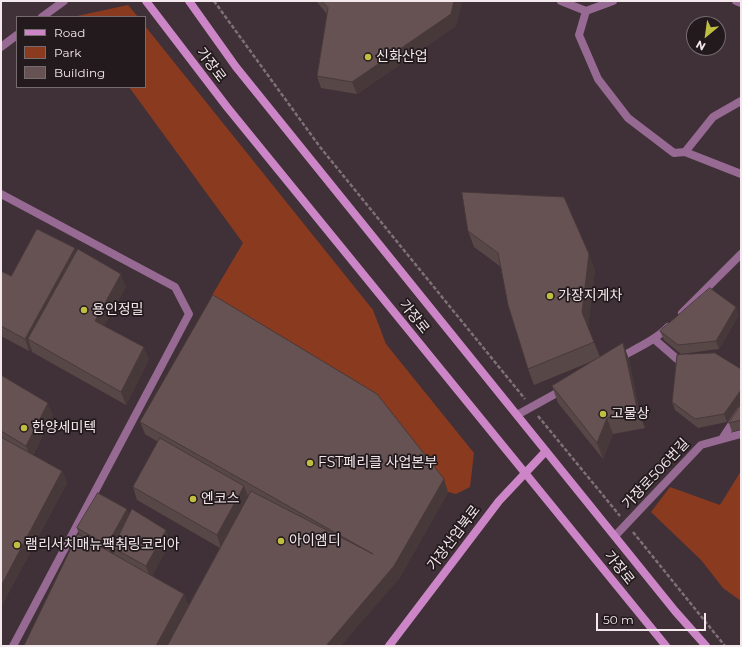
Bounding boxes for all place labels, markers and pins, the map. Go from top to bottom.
place label: 신화산업 [376,49,428,65]
marker: 신화산업 [363,52,373,62]
place label: 가장지게차 [558,288,622,304]
marker: 가장지게차 [545,291,555,301]
place label: 용인정밀 [92,302,144,318]
marker: 용인정밀 [79,305,89,315]
place label: 고물상 [611,406,650,422]
marker: 고물상 [598,409,608,419]
place label: 한양세미텍 [32,420,96,436]
marker: 한양세미텍 [19,423,29,433]
place label: FST페리클 사업본부 [318,455,437,471]
marker: FST페리클 사업본부 [305,458,315,468]
place label: 엔코스 [201,491,240,507]
marker: 엔코스 [188,494,198,504]
place label: 아이엠디 [289,533,341,549]
marker: 아이엠디 [276,536,286,546]
place label: 램리서치매뉴팩춰링코리아 [25,537,180,553]
marker: 램리서치매뉴팩춰링코리아 [12,540,22,550]

